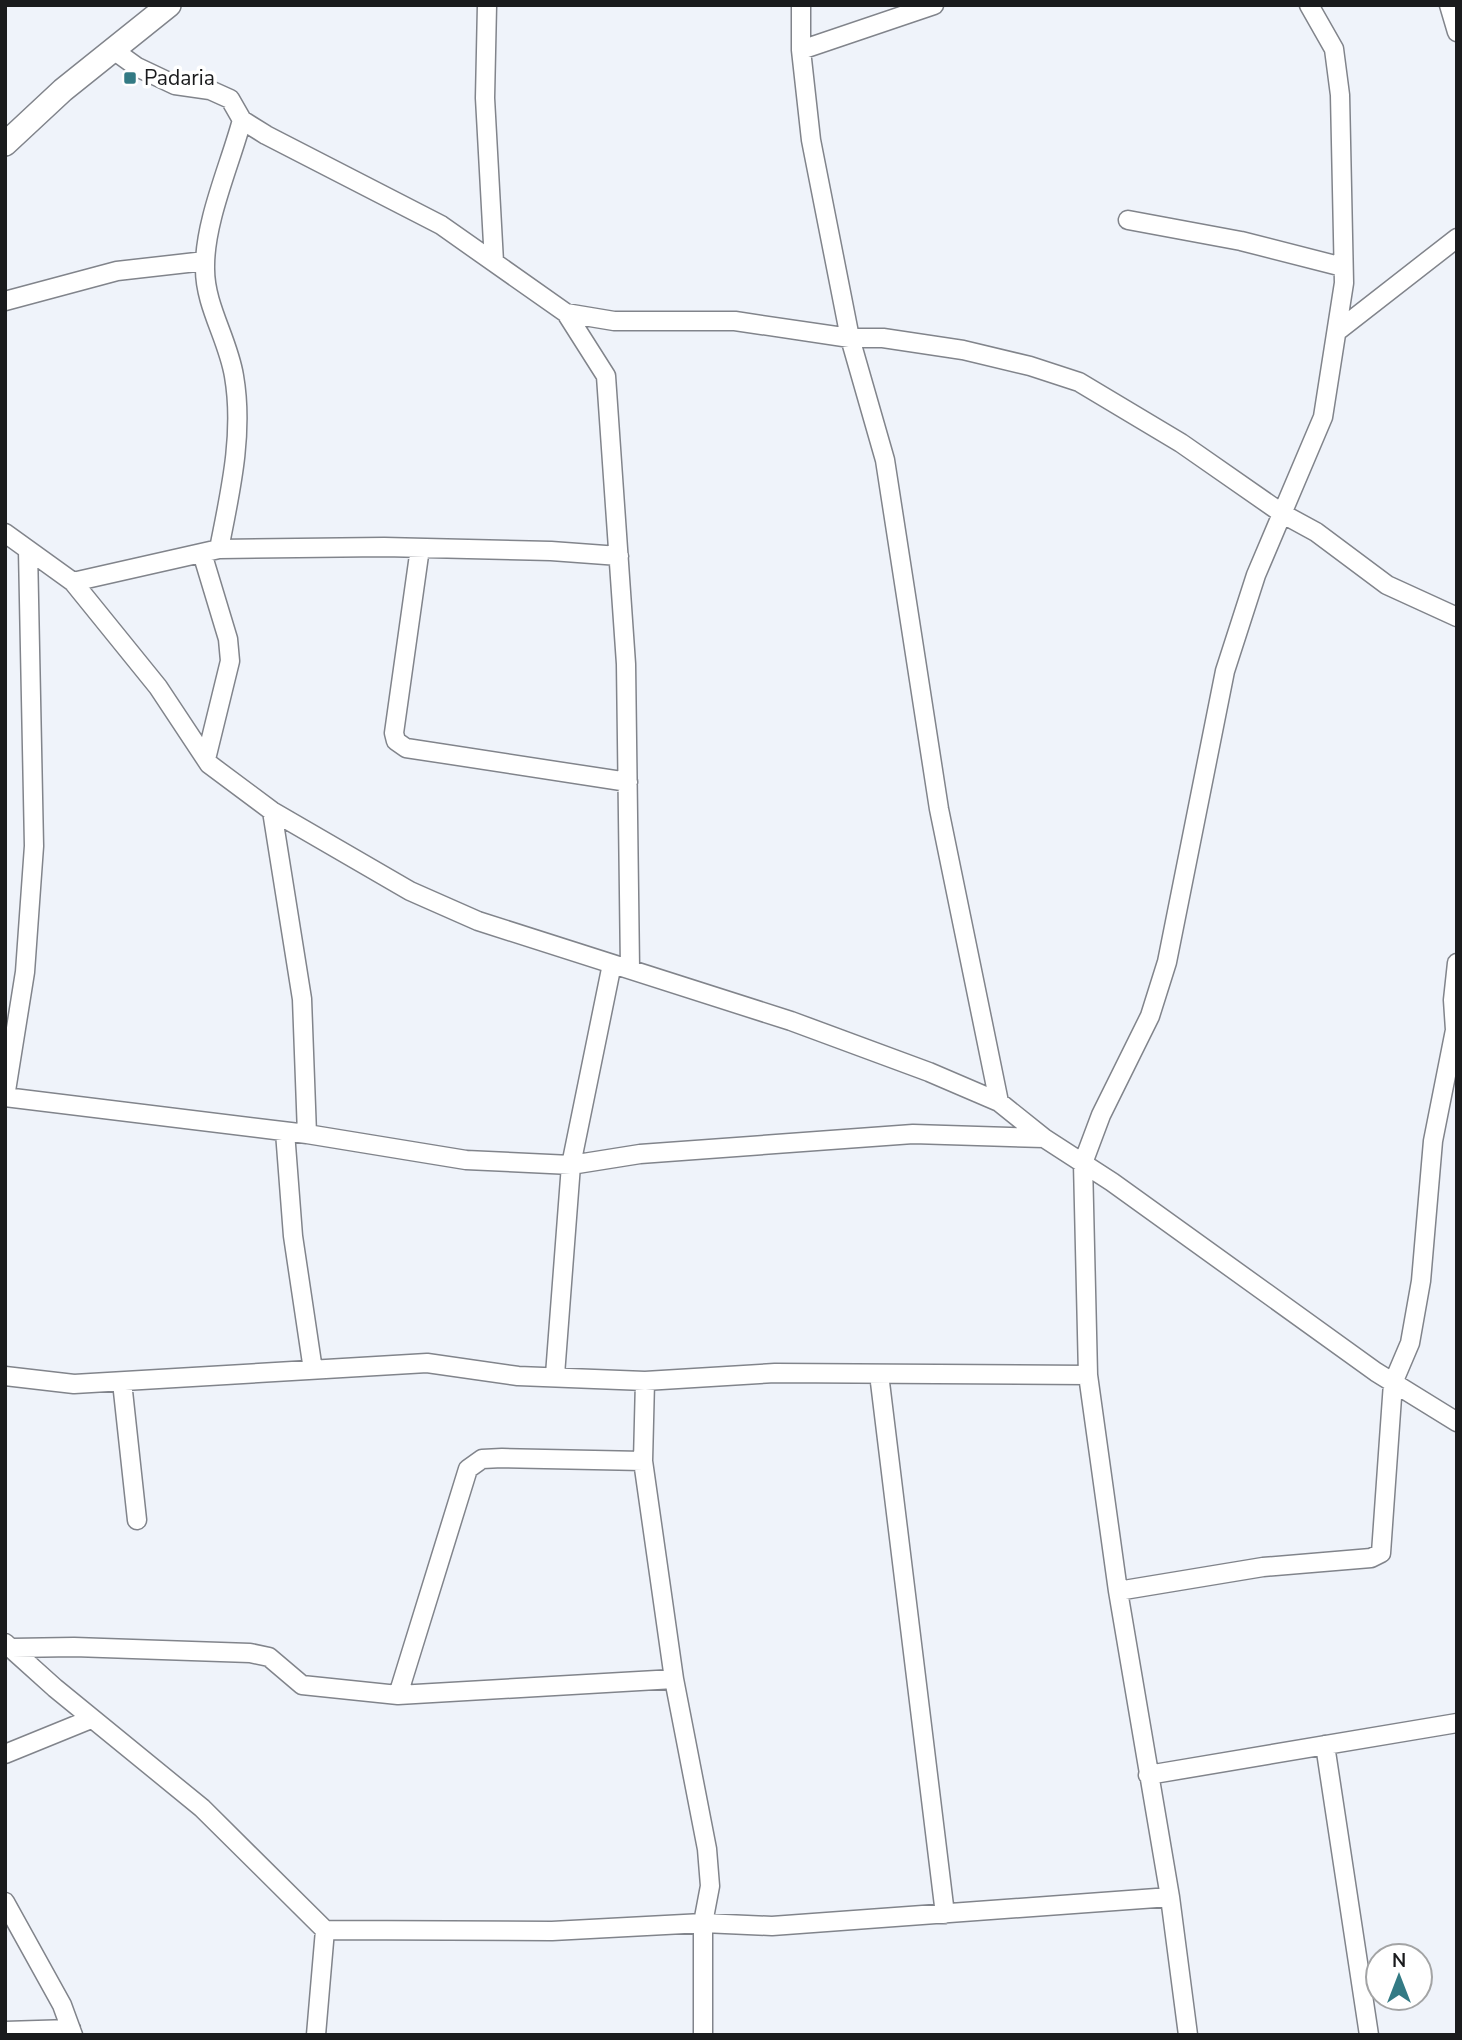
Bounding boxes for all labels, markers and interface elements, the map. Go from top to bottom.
place label: Padaria [144,64,215,92]
marker: Padaria [122,70,138,86]
north arrow [1364,1942,1434,2012]
text: N [1392,1948,1406,1974]

